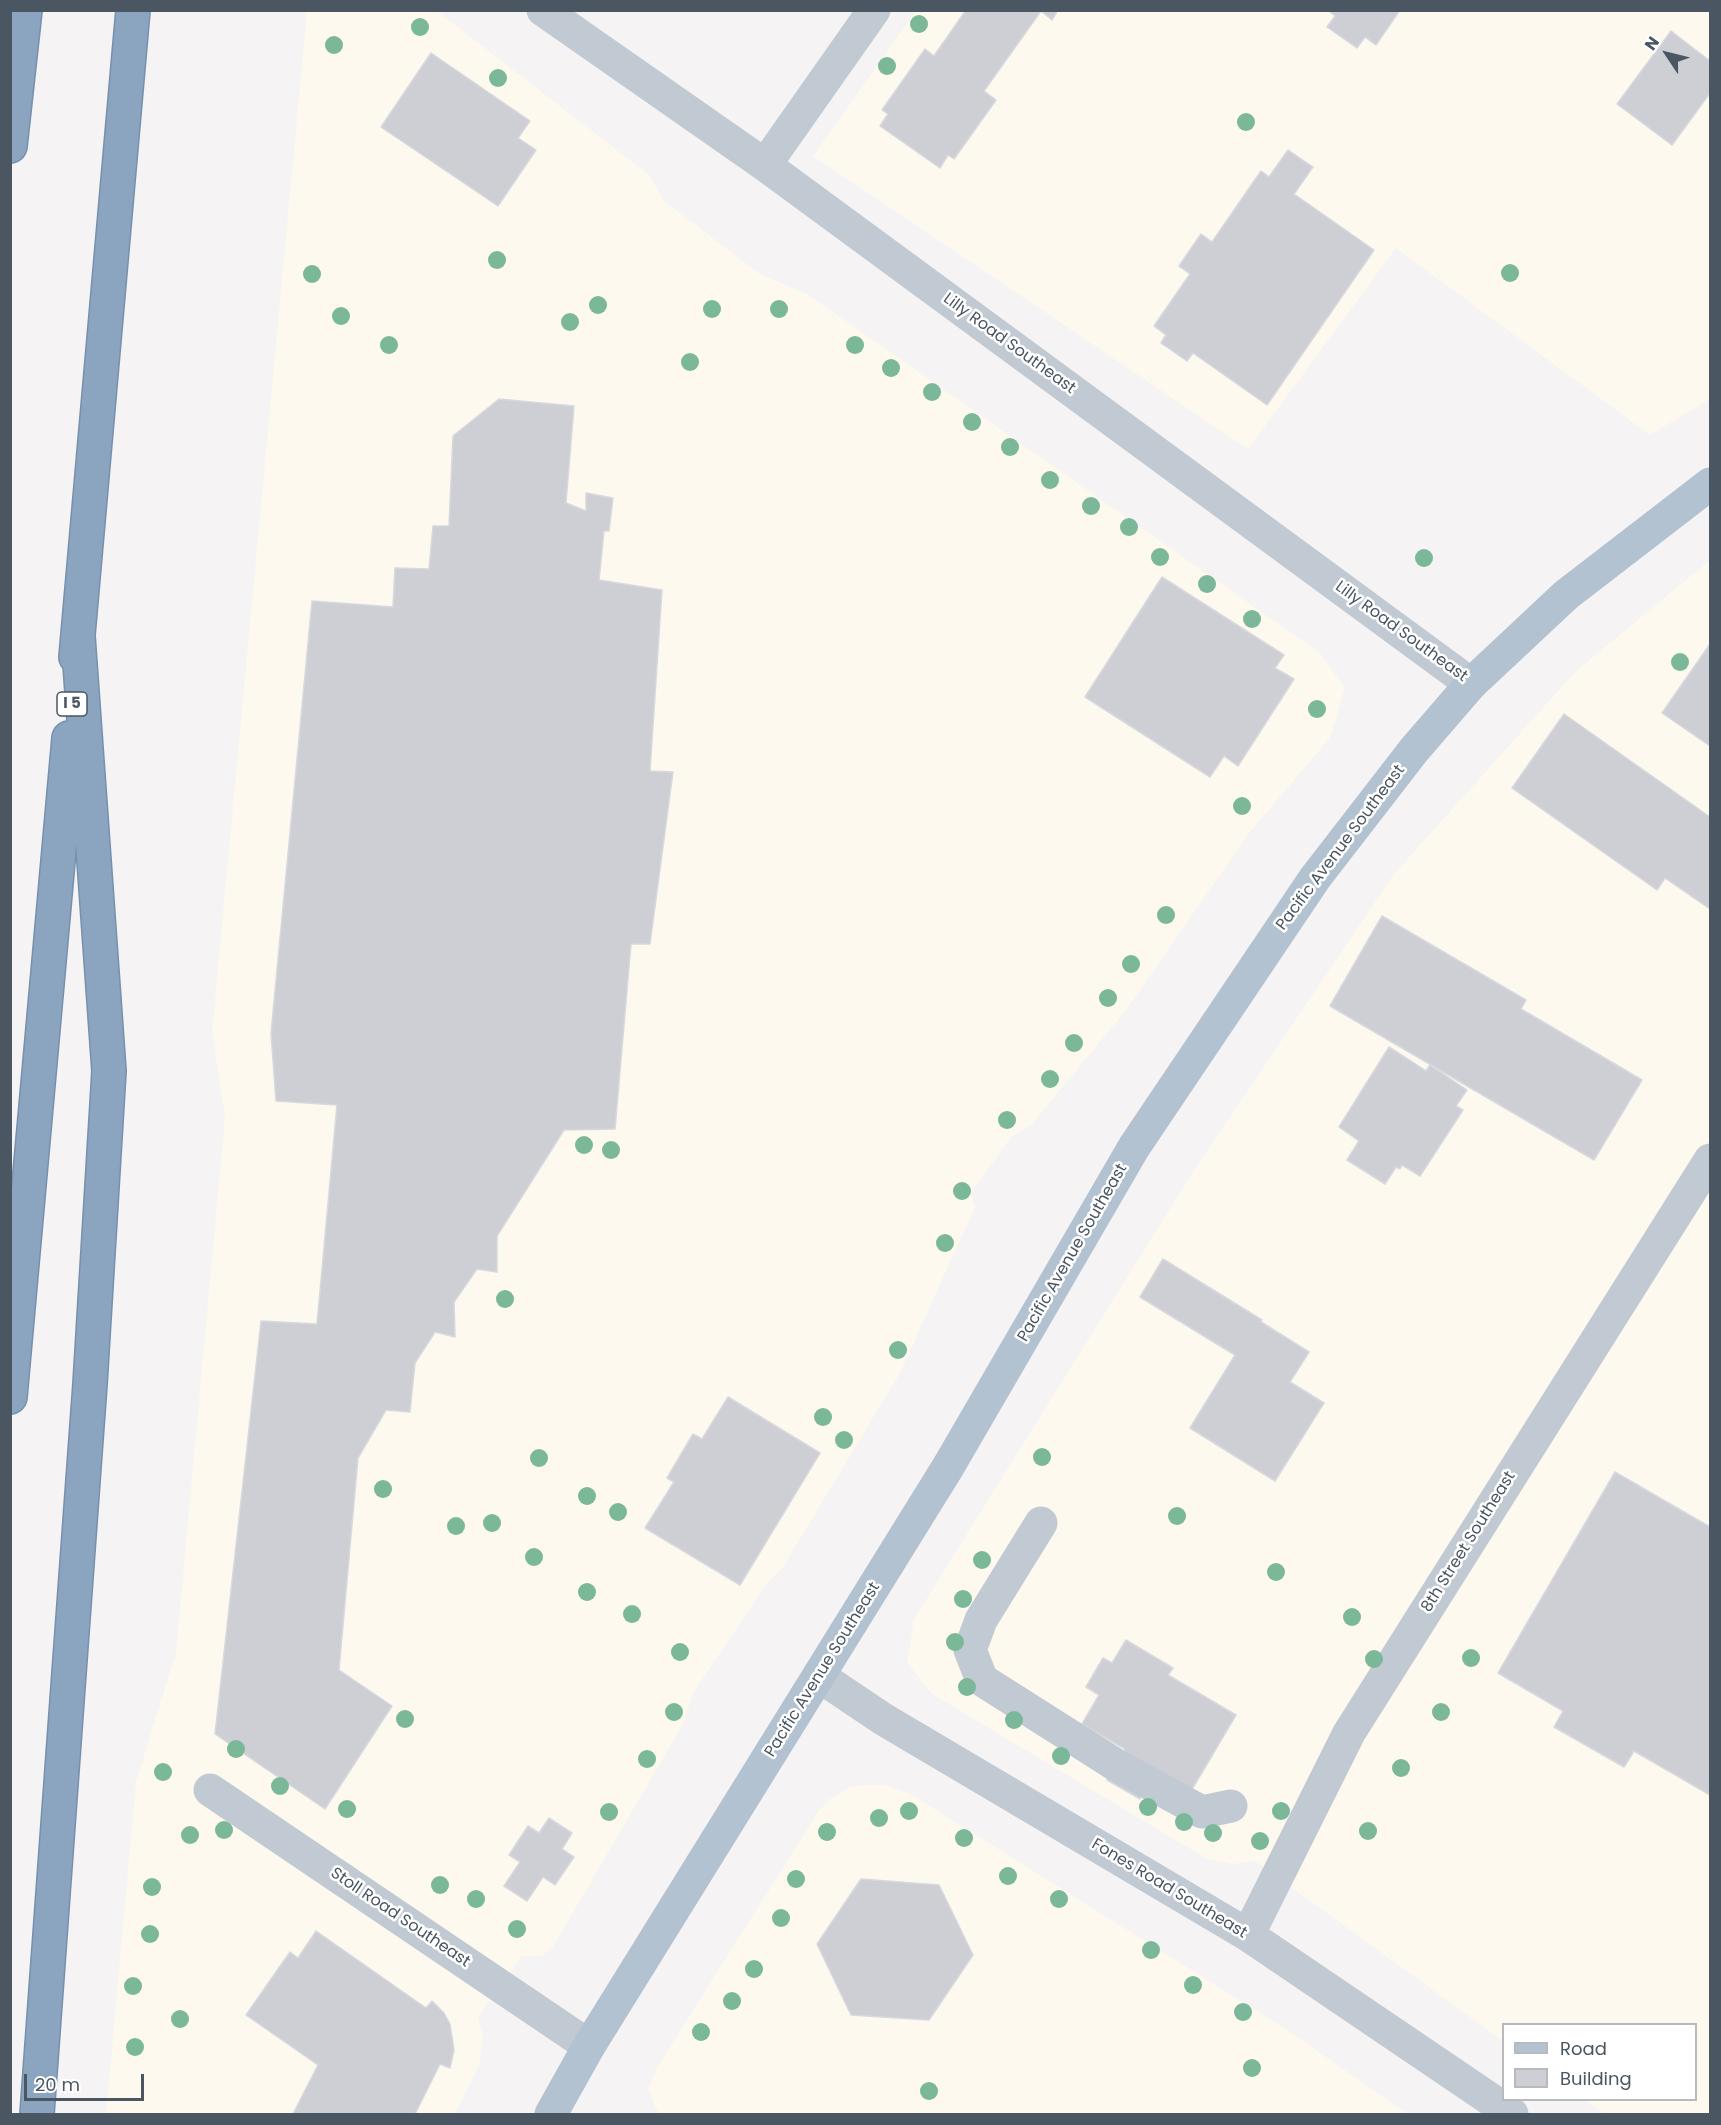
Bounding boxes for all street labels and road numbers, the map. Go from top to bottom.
street label: Lilly Road Southeast [939,290,1079,398]
street label: Lilly Road Southeast [1331,578,1471,686]
road number: I 5 [57,692,87,716]
street label: Pacific Avenue Southeast [1273,762,1409,934]
street label: Pacific Avenue Southeast [1014,1161,1132,1345]
street label: 8th Street Southeast [1418,1468,1520,1616]
street label: Pacific Avenue Southeast [761,1579,885,1761]
street label: Fones Road Southeast [1088,1835,1250,1943]
street label: Stoll Road Southeast [327,1864,473,1972]

